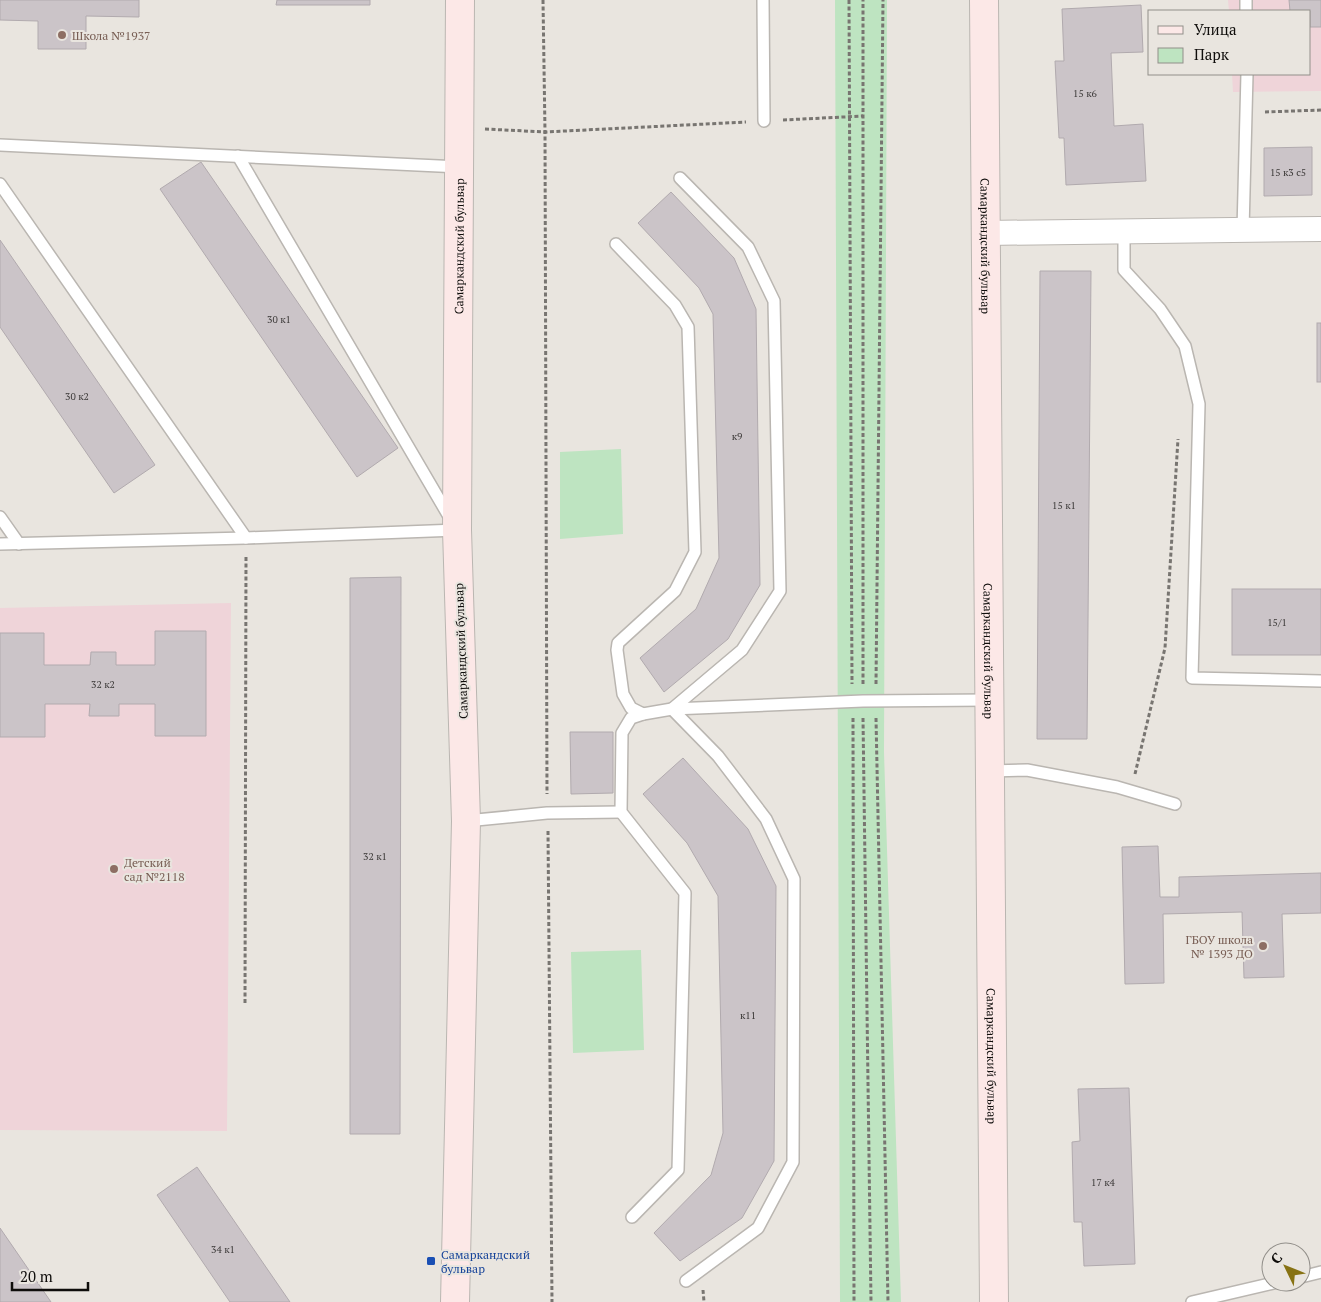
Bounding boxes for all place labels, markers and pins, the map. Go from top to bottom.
place label: Школа №1937 [72,28,150,43]
marker: Школа №1937 [56,29,68,41]
place label: Детский сад №2118 [124,855,185,884]
marker: Детский сад №2118 [108,863,120,875]
place label: ГБОУ школа № 1393 ДО [1186,932,1253,961]
marker: ГБОУ школа № 1393 ДО [1257,940,1269,952]
place label: Самаркандский бульвар [441,1247,530,1276]
marker: Самаркандский бульвар [425,1255,437,1267]

